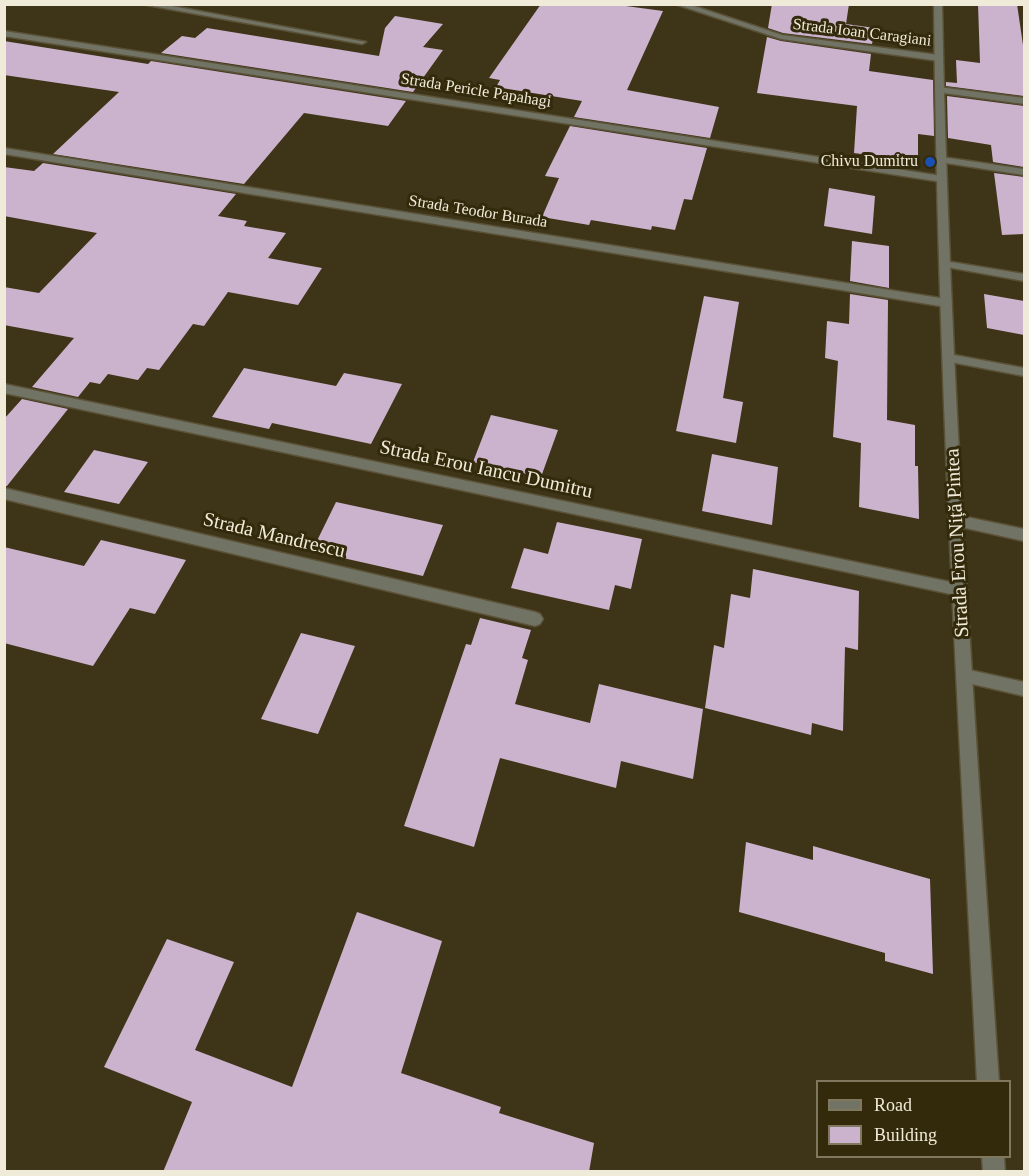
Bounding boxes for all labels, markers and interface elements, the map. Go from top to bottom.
street label: Strada Ioan Caragiani [792,15,932,51]
street label: Strada Pericle Papahagi [399,70,553,112]
place label: Chivu Dumitru [821,152,918,172]
marker: Chivu Dumitru [923,155,937,169]
street label: Strada Teodor Burada [407,192,549,232]
street label: Strada Erou Iancu Dumitru [377,436,595,504]
street label: Strada Erou Niță Pintea [941,448,975,638]
street label: Strada Mandrescu [201,508,347,564]
legend [816,1080,1011,1158]
text: Road [874,1095,912,1115]
text: Building [874,1125,937,1145]

